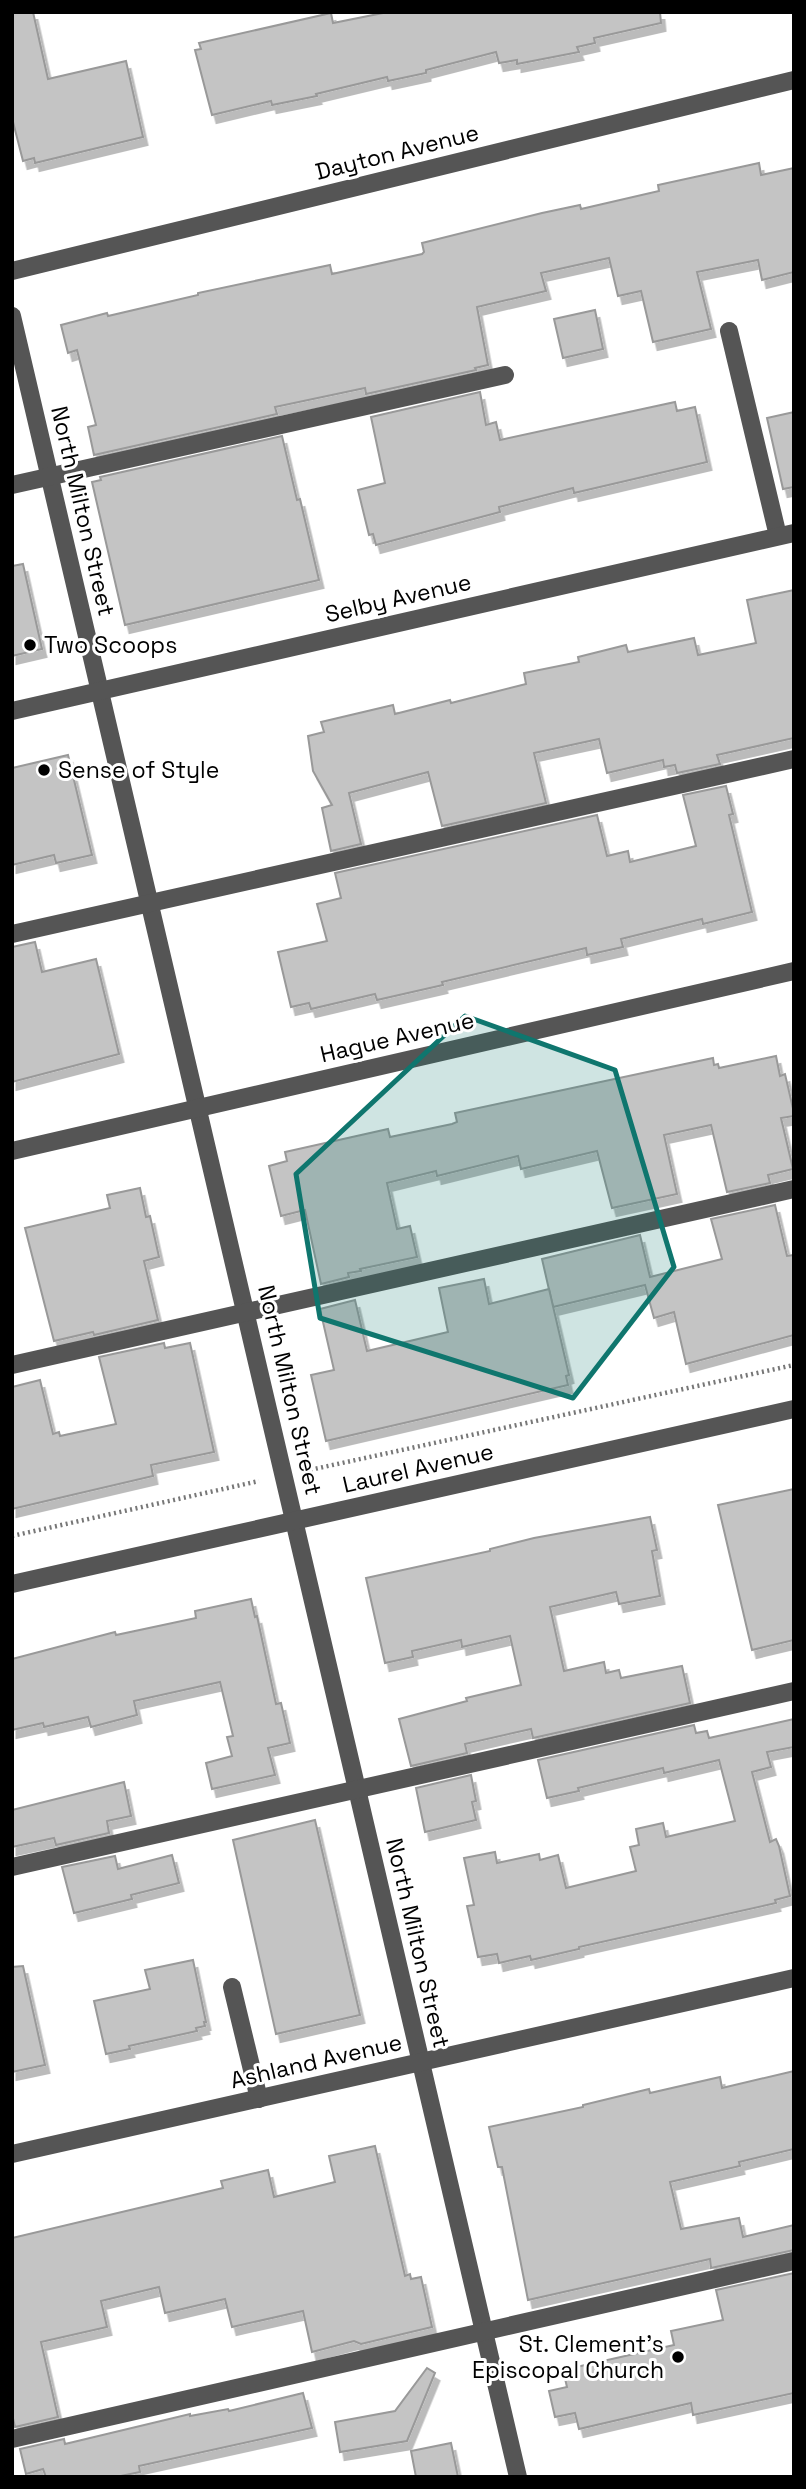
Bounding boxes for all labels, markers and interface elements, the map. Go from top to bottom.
street label: Dayton Avenue [312,117,482,187]
street label: North Milton Street [44,403,122,619]
street label: Selby Avenue [322,567,474,629]
place label: Two Scoops [44,630,177,660]
marker: Two Scoops [22,637,38,653]
place label: Sense of Style [58,755,219,785]
marker: Sense of Style [36,762,52,778]
street label: Hague Avenue [317,1005,477,1069]
street label: North Milton Street [251,1282,329,1498]
street label: Laurel Avenue [340,1436,496,1500]
street label: North Milton Street [379,1835,457,2051]
street label: Ashland Avenue [227,2027,405,2095]
place label: St. Clement's Episcopal Church [472,2329,664,2385]
marker: St. Clement's Episcopal Church [670,2349,686,2365]

